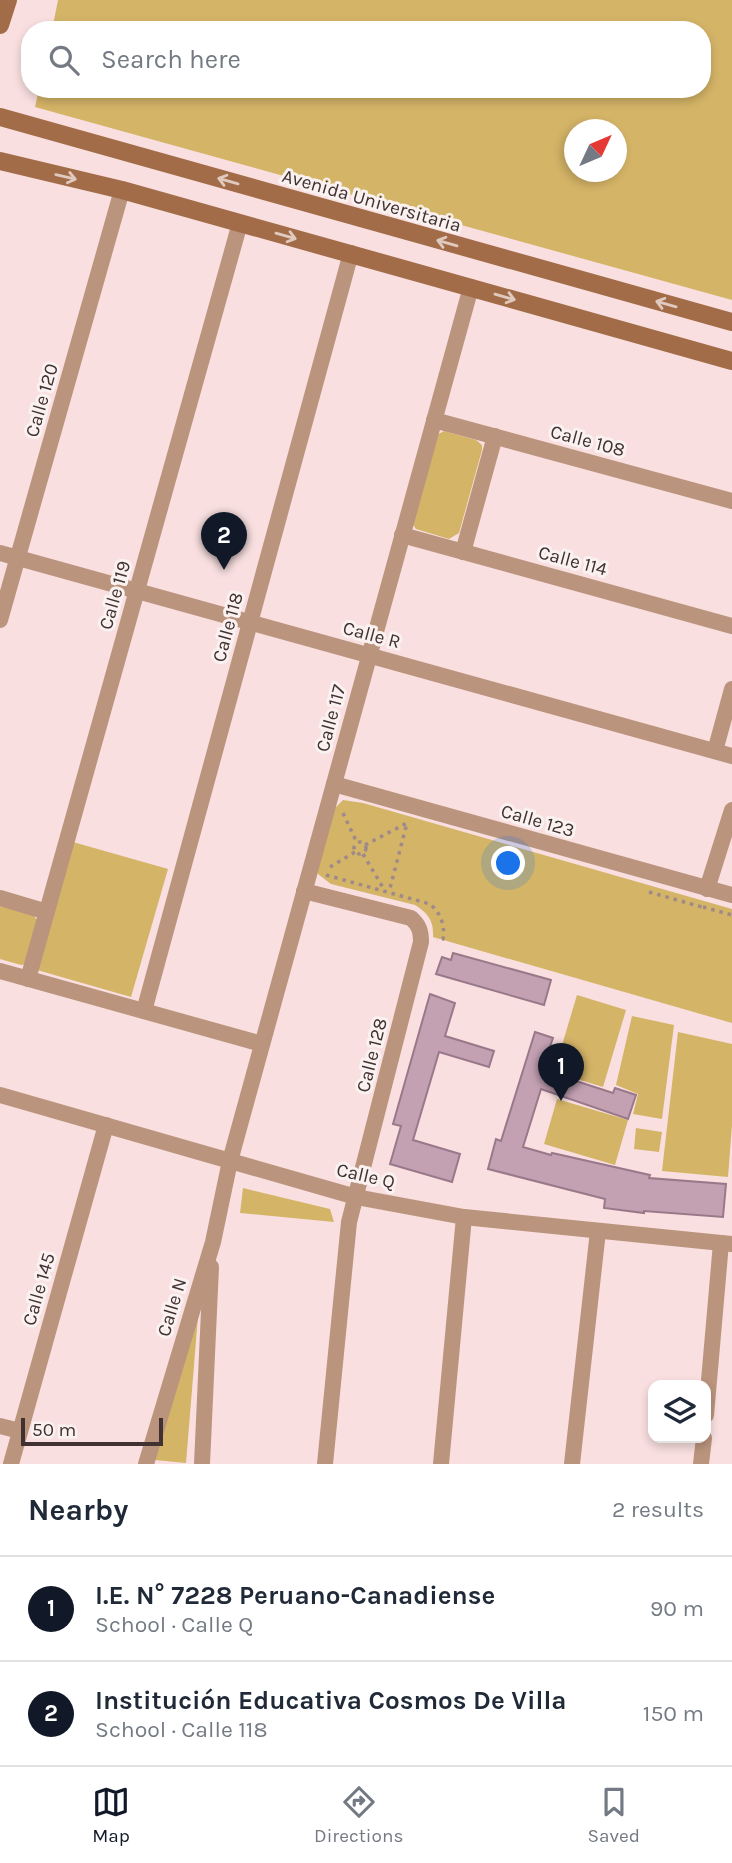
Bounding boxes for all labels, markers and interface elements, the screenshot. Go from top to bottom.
search box [21,21,711,98]
icon: search [45,41,83,79]
text: Search here [101,44,241,75]
north arrow [564,119,627,182]
street label: Avenida Universitaria [280,165,464,237]
one-way arrow [54,171,77,184]
one-way arrow [217,174,239,187]
one-way arrow [275,230,297,243]
one-way arrow [436,235,458,248]
one-way arrow [493,291,516,304]
one-way arrow [655,297,678,310]
street label: Calle 120 [21,361,63,440]
street label: Calle 108 [548,420,627,461]
pin: 2 [201,512,247,570]
street label: Calle 114 [536,541,610,581]
street label: Calle 119 [95,558,135,632]
street label: Calle 118 [208,590,248,665]
street label: Calle R [341,617,403,653]
street label: Calle 117 [311,682,350,754]
street label: Calle 123 [498,800,577,842]
your location [491,846,525,880]
street label: Calle 128 [352,1016,392,1095]
pin: 1 [538,1043,584,1101]
street label: Calle Q [334,1159,397,1193]
street label: Calle 145 [18,1250,60,1328]
street label: Calle N [153,1275,191,1339]
map controls [648,1380,711,1443]
button: layers [648,1380,711,1443]
scale bar [21,1415,163,1447]
text: 50 m [32,1419,76,1441]
text: Nearby [28,1492,128,1528]
text: 2 results [612,1496,704,1523]
text: I.E. N° 7228 Peruano-Canadiense [95,1580,495,1611]
text: 1 [47,1595,55,1622]
text: 90 m [650,1595,704,1622]
text: School · Calle Q [95,1611,253,1638]
text: Institución Educativa Cosmos De Villa [95,1685,567,1716]
text: 2 [44,1700,58,1727]
text: 150 m [643,1700,704,1727]
text: School · Calle 118 [95,1716,268,1743]
tab: Map [92,1783,130,1847]
tab: Directions [314,1783,403,1847]
tab: Saved [587,1783,640,1847]

